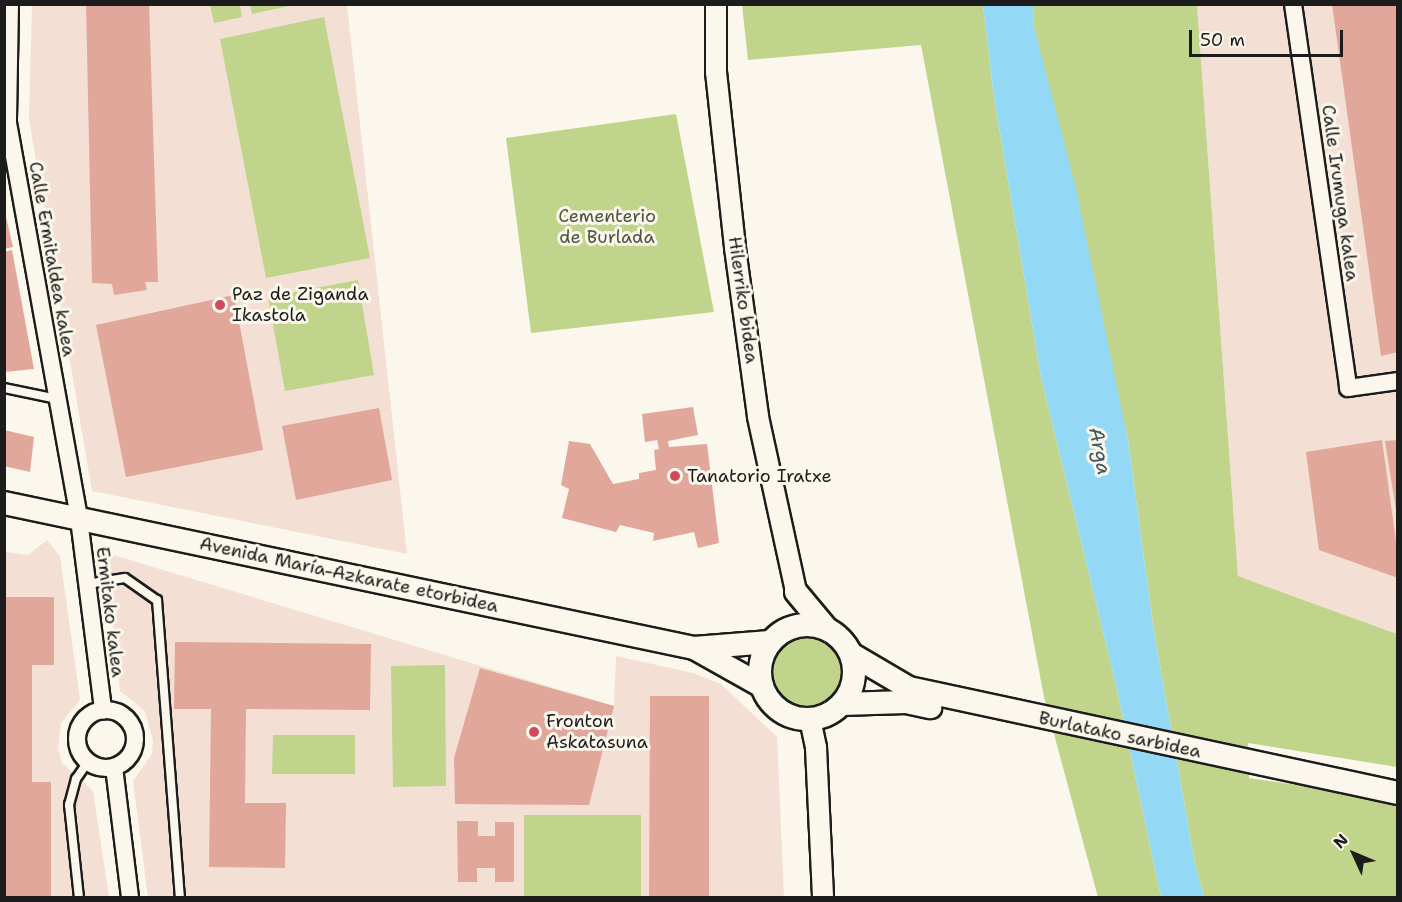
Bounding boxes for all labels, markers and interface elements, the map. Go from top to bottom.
scale bar [1192,18,1346,56]
text: 50 m [1200,28,1245,52]
street label: Calle Irumuga kalea [1317,103,1363,283]
street label: Calle Ermitaldea kalea [24,160,80,358]
park label: Cementerio de Burlada [558,206,656,248]
street label: Hilerriko bidea [723,235,763,365]
place label: Paz de Ziganda Ikastola [232,284,369,326]
marker: Paz de Ziganda Ikastola [213,298,227,312]
water label: Arga [1084,425,1116,477]
place label: Tanatorio Iratxe [687,465,832,487]
marker: Tanatorio Iratxe [668,469,682,483]
street label: Avenida María-Azkarate etorbidea [198,533,500,617]
street label: Ermitako kalea [91,546,129,678]
street label: Burlatako sarbidea [1037,707,1203,763]
place label: Fronton Askatasuna [546,711,648,754]
marker: Fronton Askatasuna [527,725,541,739]
north arrow [1324,824,1384,884]
text: N [1329,829,1353,853]

